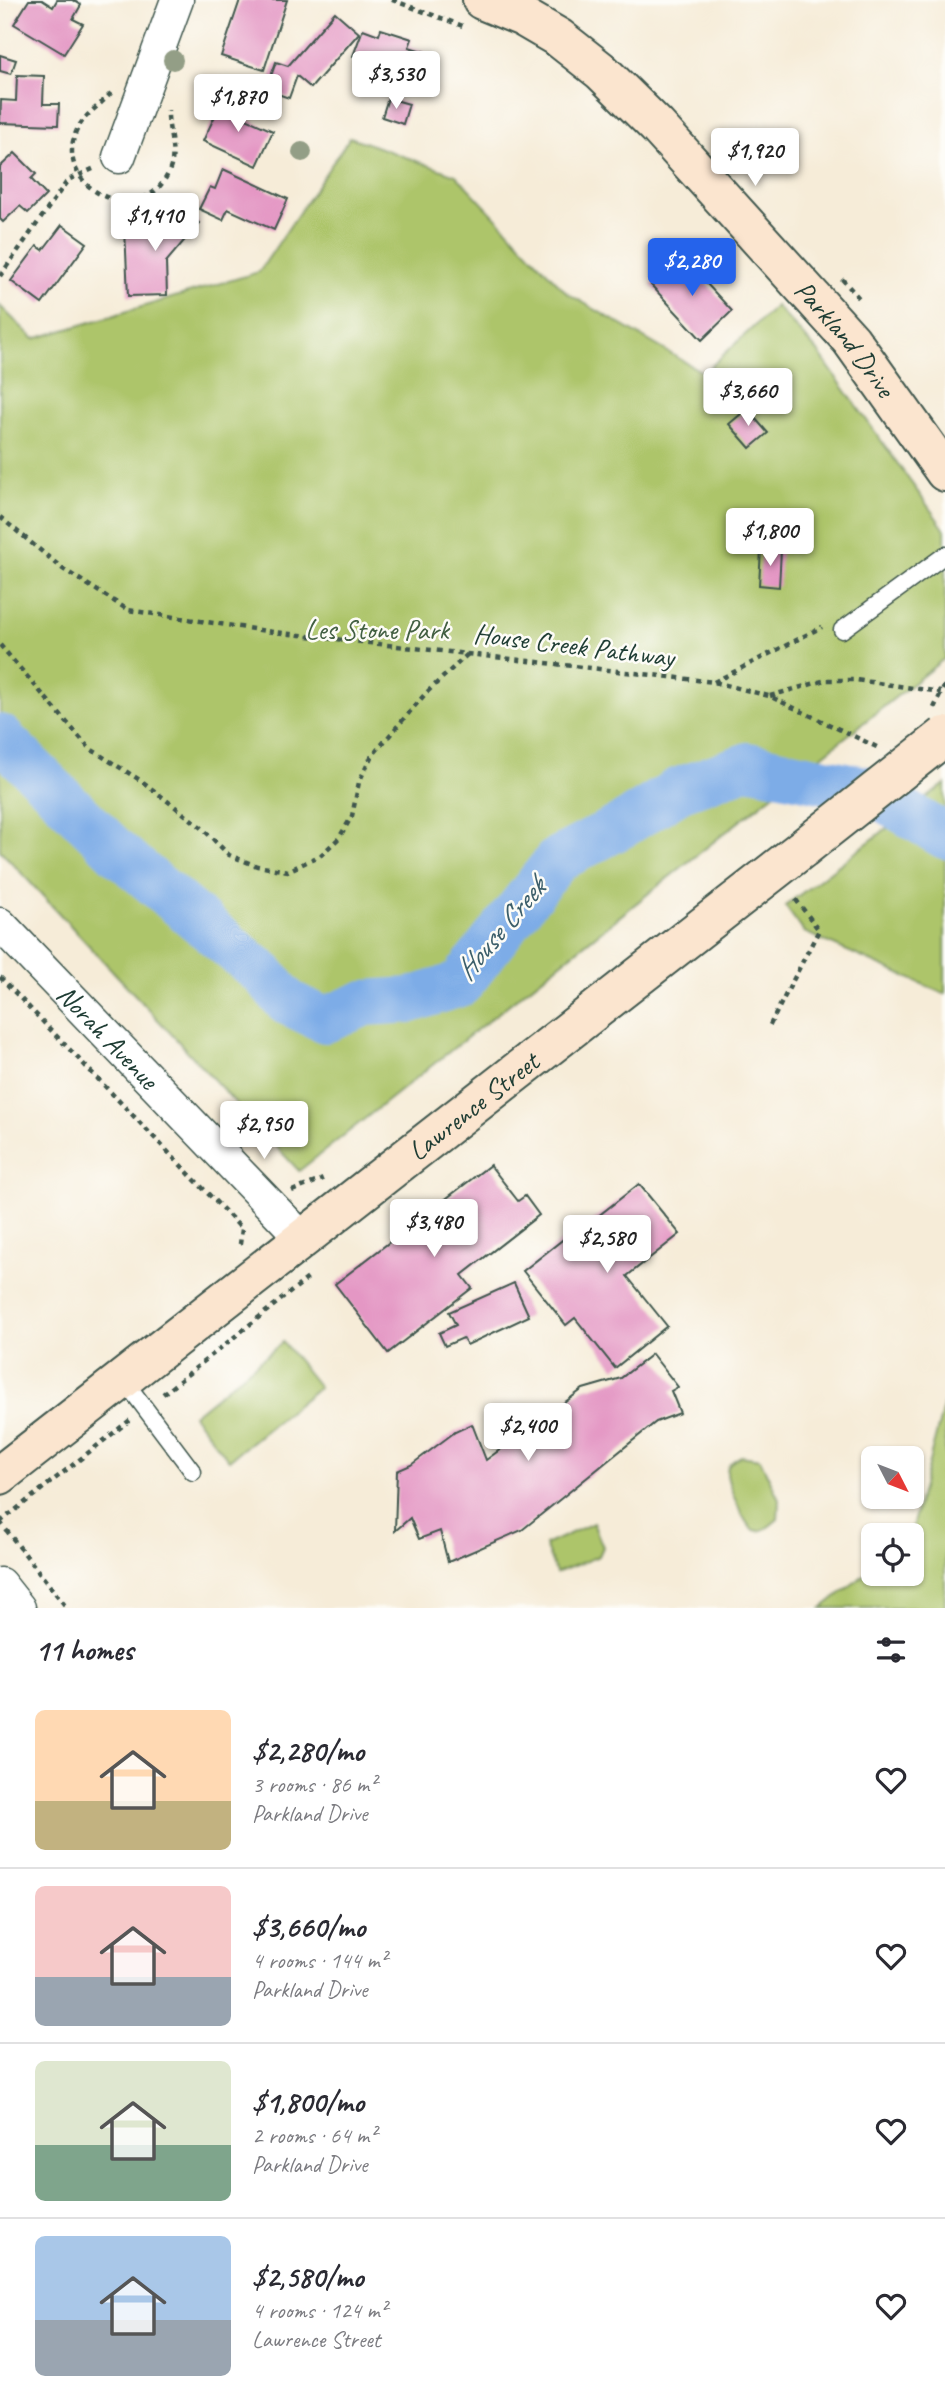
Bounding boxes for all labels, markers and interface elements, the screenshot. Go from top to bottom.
pin: $3,530 [339,52,453,111]
text: $3,530 [368,59,424,88]
pin: $1,870 [181,74,295,134]
text: $1,870 [210,82,266,111]
pin: $1,920 [698,128,812,188]
text: $1,920 [727,136,783,165]
pin: $1,410 [98,194,212,253]
text: $1,410 [127,201,183,230]
pin: $2,280 [635,238,749,298]
text: $2,280 [664,246,720,275]
street label: Parkland Drive [788,273,904,405]
pin: $3,660 [691,368,805,428]
text: $3,660 [719,376,777,405]
pin: $1,800 [713,508,827,568]
text: $1,800 [742,516,798,545]
park label: Les Stone Park [305,612,451,647]
street label: House Creek Pathway [472,615,679,675]
water label: House Creek [446,866,558,988]
street label: Norah Avenue [50,977,168,1097]
street label: Lawrence Street [401,1042,548,1168]
pin: $2,950 [207,1102,321,1161]
text: $2,950 [236,1109,292,1138]
pin: $3,480 [377,1200,491,1259]
text: $3,480 [406,1207,462,1236]
pin: $2,580 [550,1216,664,1275]
text: $2,580 [579,1223,635,1252]
pin: $2,400 [471,1404,585,1463]
text: $2,400 [500,1411,556,1440]
north arrow [861,1446,924,1508]
map controls [861,1446,924,1586]
button: locate [861,1523,924,1586]
text: 11 homes [35,1631,133,1669]
icon: filters [872,1631,910,1669]
text: $2,280/mo [252,1732,364,1770]
icon: home [91,1738,175,1822]
icon: heart [872,1761,910,1799]
text: 3 rooms · 86 m² [252,1770,376,1799]
text: Parkland Drive [252,1799,368,1828]
text: $3,660/mo [252,1908,365,1946]
icon: home [91,1914,175,1998]
icon: heart [872,1937,910,1975]
text: 4 rooms · 144 m² [252,1946,387,1975]
text: Parkland Drive [252,1975,368,2004]
text: $1,800/mo [252,2083,364,2121]
icon: home [91,2089,175,2173]
icon: heart [872,2112,910,2150]
text: 2 rooms · 64 m² [252,2121,376,2150]
text: Parkland Drive [252,2150,368,2179]
text: $2,580/mo [252,2258,363,2296]
icon: home [91,2264,175,2348]
icon: heart [872,2287,910,2325]
text: 4 rooms · 124 m² [252,2296,387,2325]
text: Lawrence Street [252,2325,380,2354]

